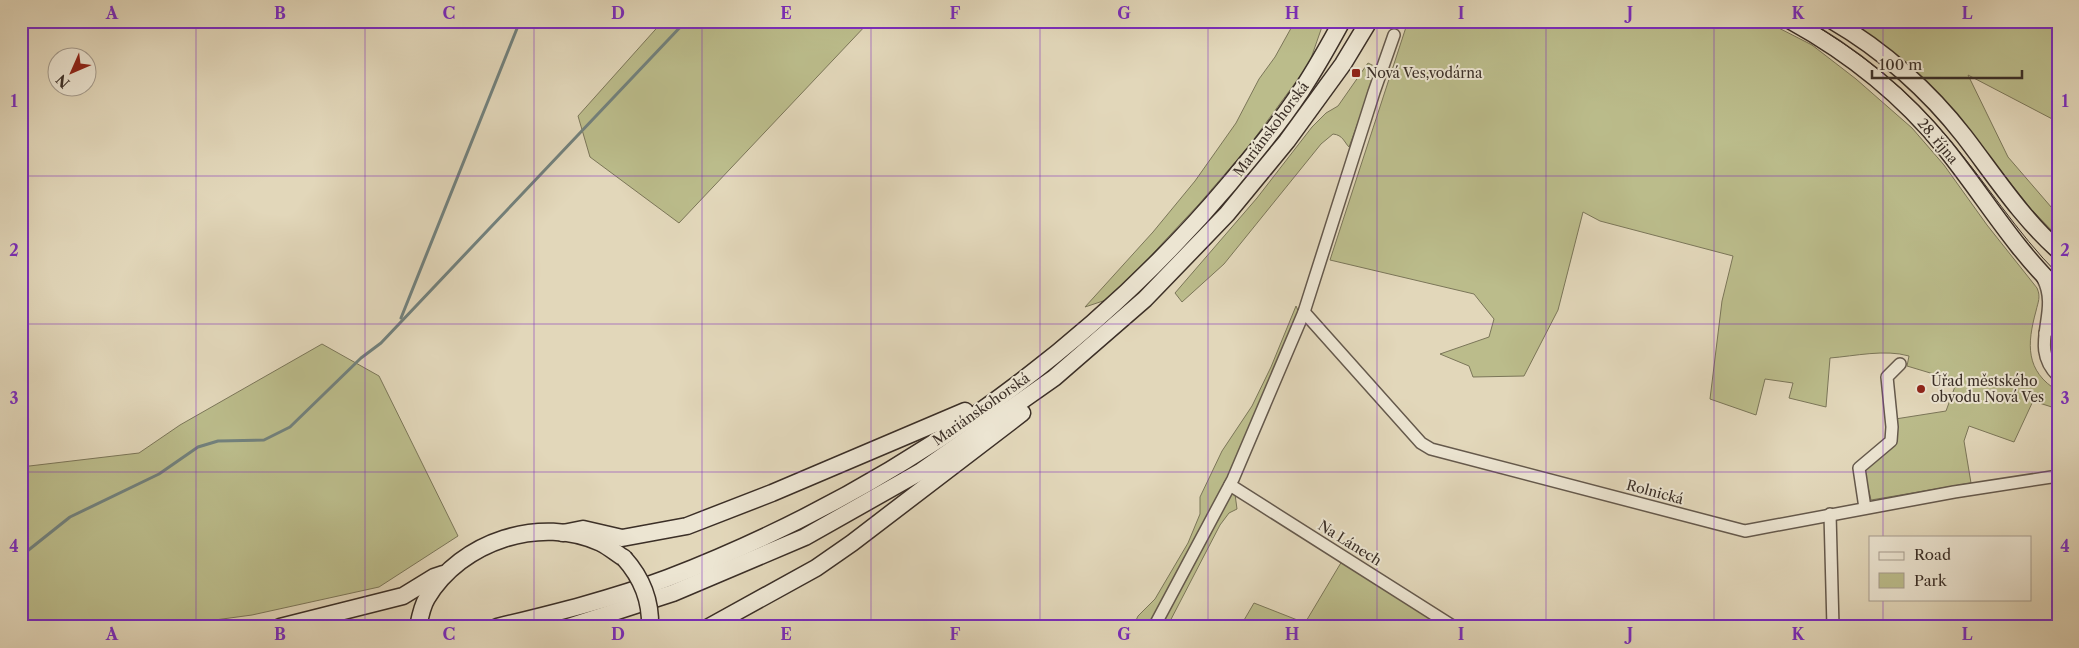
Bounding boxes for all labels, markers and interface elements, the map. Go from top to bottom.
text: A [105,3,119,23]
text: B [274,3,286,23]
text: C [443,3,455,23]
text: D [611,3,625,23]
text: E [780,3,792,23]
text: F [950,3,961,23]
text: G [1117,3,1131,23]
text: H [1285,3,1299,23]
text: I [1458,3,1465,23]
text: J [1624,3,1633,23]
text: K [1792,3,1806,23]
text: L [1961,3,1973,23]
north arrow [48,48,98,98]
scale bar [1872,48,2022,80]
text: 100 m [1879,55,1922,74]
place label: Nová Ves,vodárna [1366,64,1483,82]
marker: Nová Ves,vodárna [1350,67,1362,79]
text: N [52,71,73,92]
street label: Mariánskohorská [1229,77,1313,180]
text: 1 [10,91,18,111]
text: 1 [2061,91,2069,111]
street label: 28. října [1914,115,1963,168]
text: 2 [9,240,19,260]
text: 2 [2060,240,2070,260]
street label: Mariánskohorská [929,368,1034,449]
place label: Úřad městského obvodu Nová Ves [1931,371,2044,406]
marker: Úřad městského obvodu Nová Ves [1915,383,1927,395]
text: 3 [9,388,19,408]
text: 3 [2060,388,2070,408]
street label: Rolnická [1624,476,1686,508]
street label: Na Lánech [1315,516,1385,570]
text: 4 [9,536,19,556]
legend [1869,536,2032,600]
text: 4 [2060,536,2070,556]
text: Road [1914,545,1951,564]
text: Park [1914,571,1948,590]
text: A [105,624,119,644]
text: B [274,624,286,644]
text: C [443,624,455,644]
text: D [611,624,625,644]
text: E [780,624,792,644]
text: F [950,624,961,644]
text: G [1117,624,1131,644]
text: H [1285,624,1299,644]
text: I [1458,624,1465,644]
text: J [1624,624,1633,644]
text: K [1792,624,1806,644]
text: L [1961,624,1973,644]

